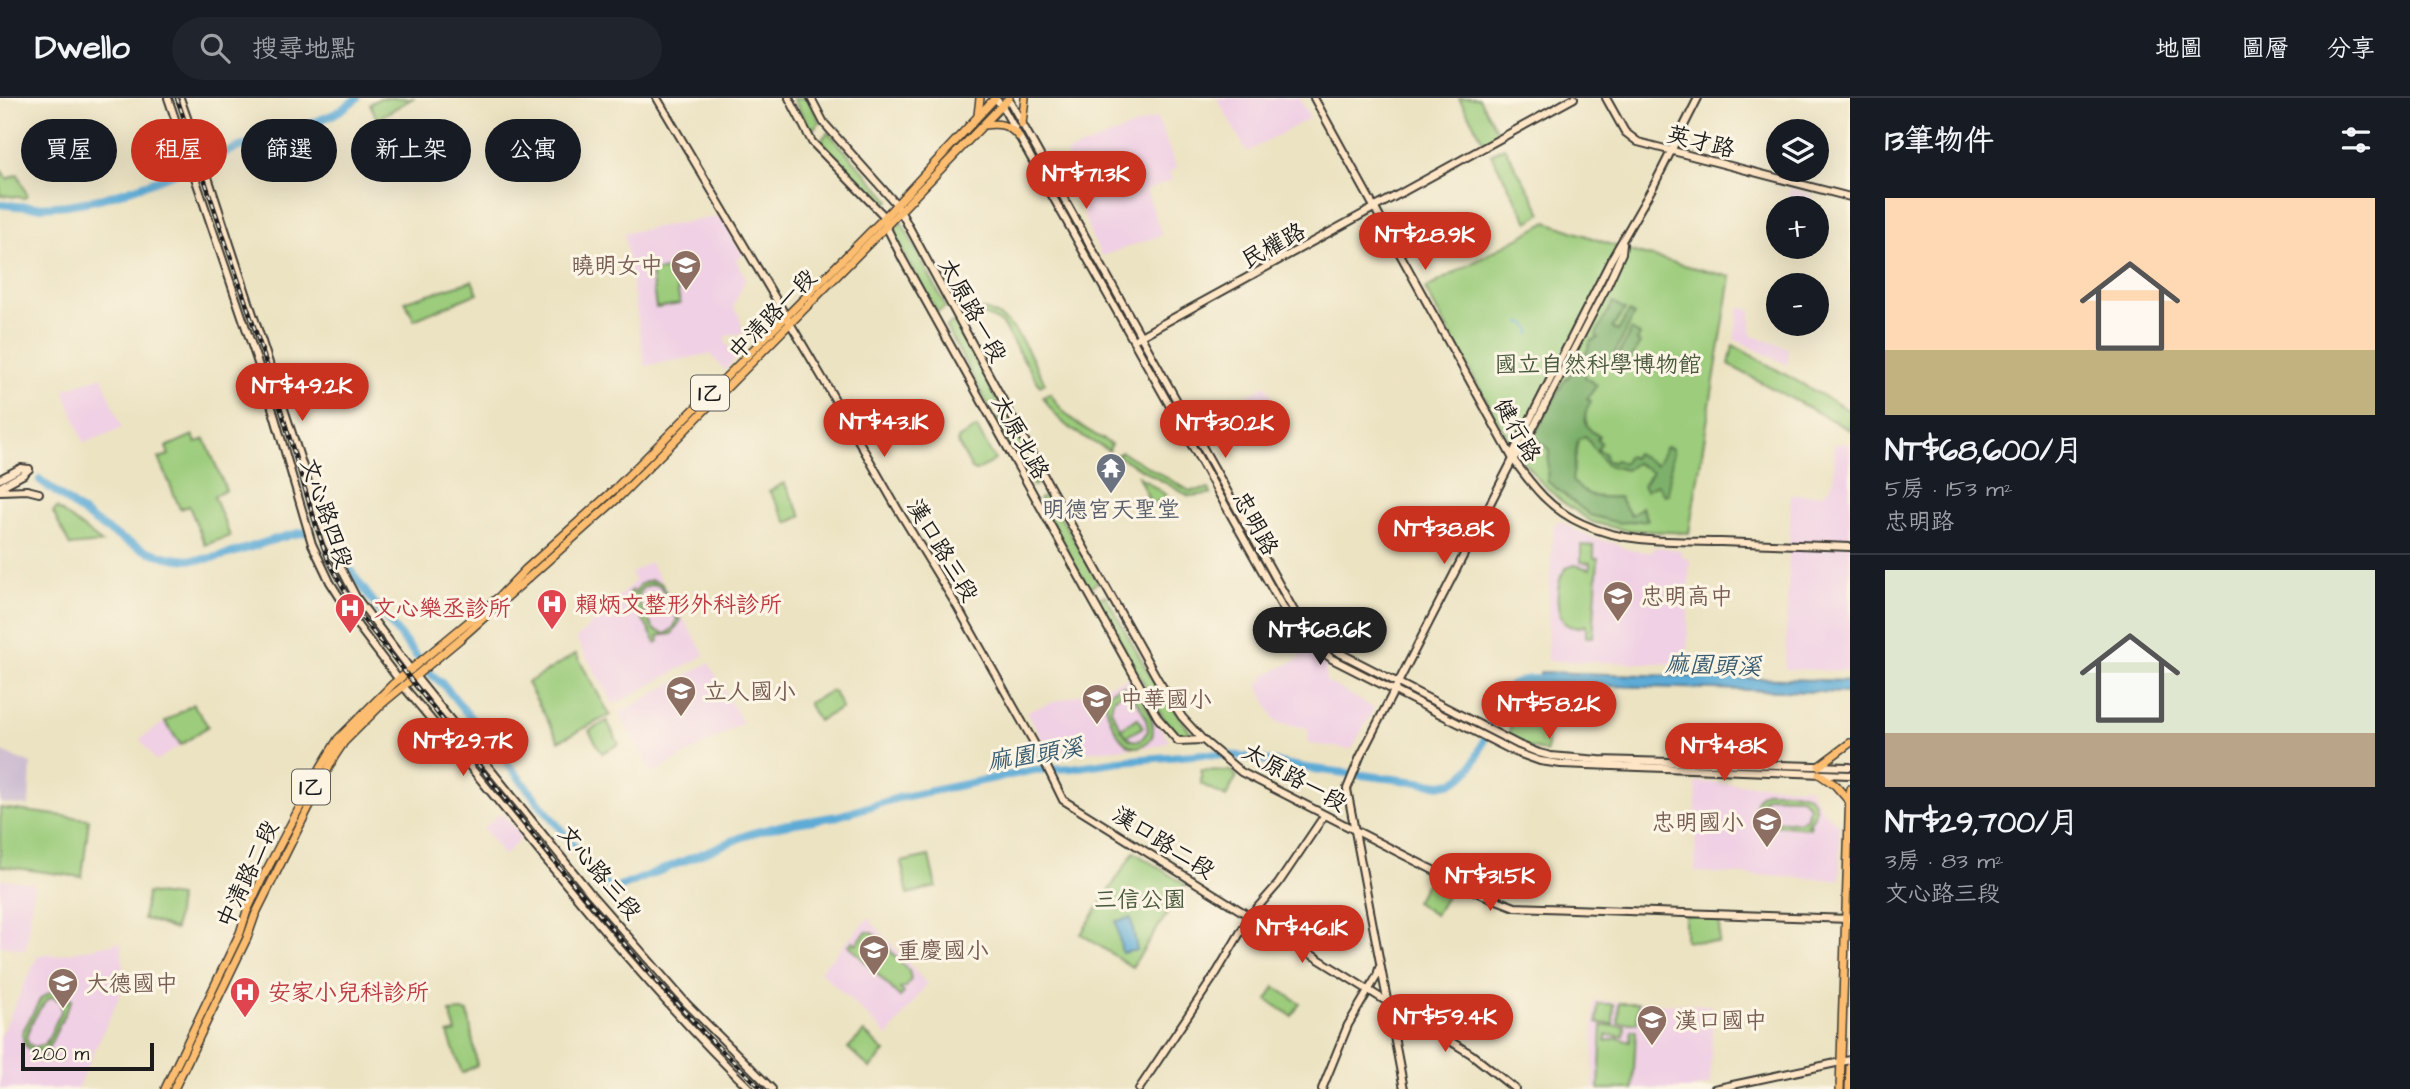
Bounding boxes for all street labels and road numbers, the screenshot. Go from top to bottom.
street label: 英才路 [1663,118,1738,166]
street label: 民權路 [1236,215,1311,277]
street label: 太原路一段 [930,252,1014,369]
street label: 中清路一段 [721,262,824,367]
road number: 1乙 [691,376,729,410]
street label: 太原北路 [984,389,1056,485]
street label: 健行路 [1486,393,1548,468]
street label: 文心路四段 [292,454,360,573]
street label: 忠明路 [1224,486,1286,561]
street label: 漢口路三段 [899,493,985,608]
street label: 太原路一段 [1236,736,1353,820]
road number: 1乙 [292,770,330,804]
street label: 漢口路二段 [1106,799,1221,887]
street label: 中清路二段 [209,816,287,933]
street label: 文心路三段 [550,818,648,927]

